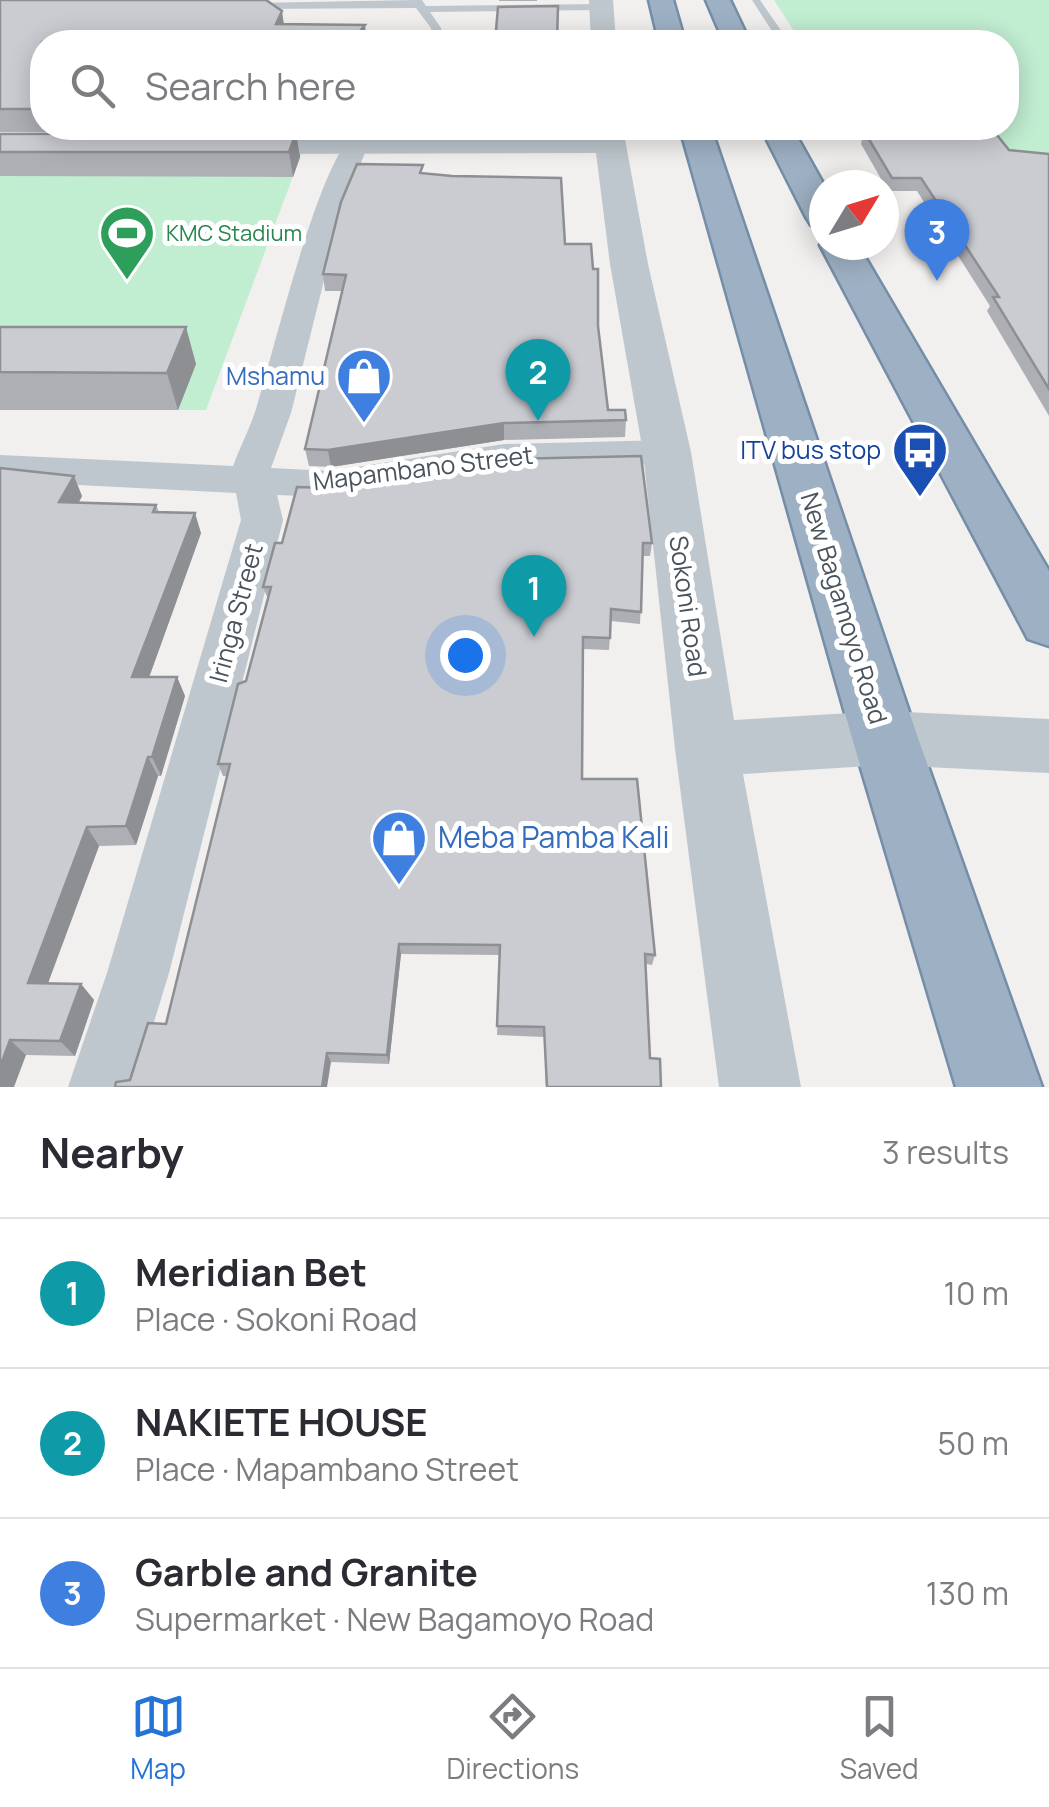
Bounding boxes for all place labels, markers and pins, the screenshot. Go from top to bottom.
pin: 3 [904,198,970,281]
sports icon: KMC Stadium [97,203,157,282]
place label: KMC Stadium [166,218,302,248]
pin: 2 [506,338,570,421]
shop icon: Mshamu [334,346,394,425]
place label: Mshamu [226,358,325,393]
bus stop icon: ITV bus stop [890,420,950,499]
place label: ITV bus stop [740,432,881,467]
pin: 1 [502,554,566,637]
shop icon: Meba Pamba Kali [369,808,429,887]
place label: Meba Pamba Kali [438,816,670,857]

